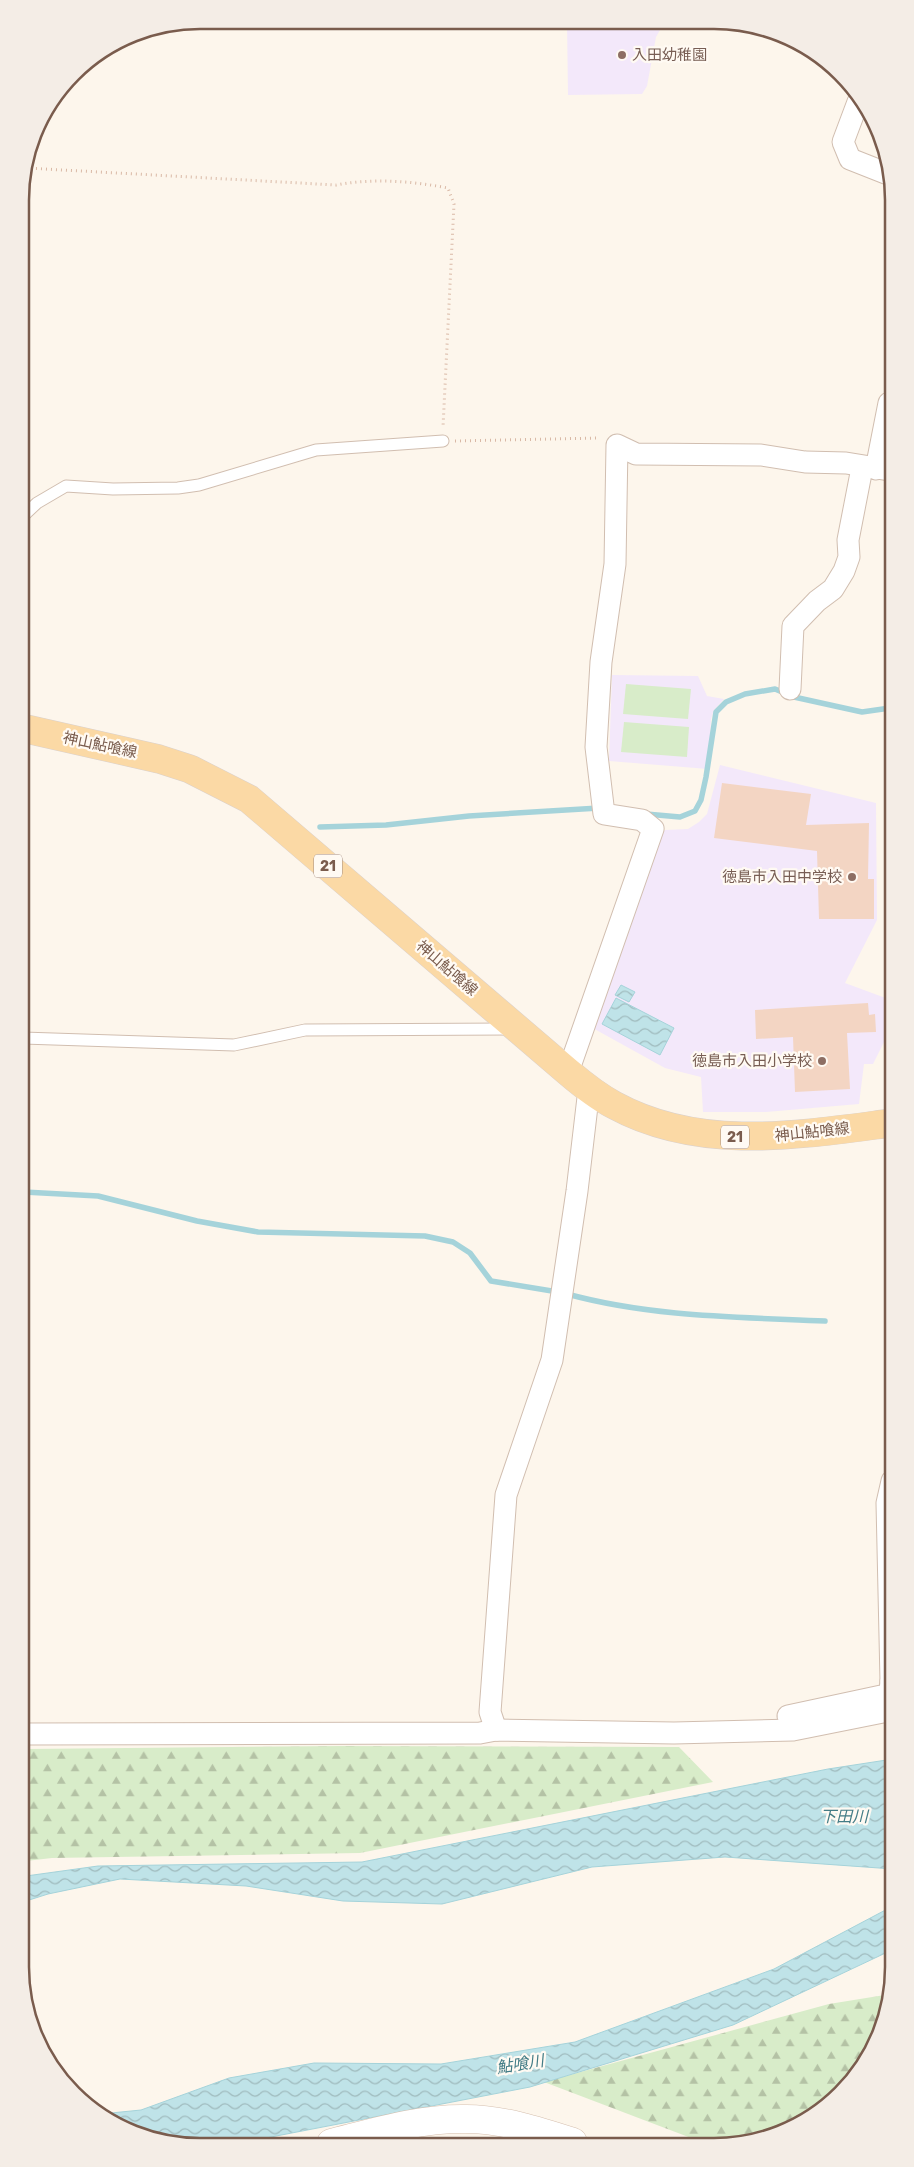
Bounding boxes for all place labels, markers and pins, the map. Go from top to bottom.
place label: 入田幼稚園 [632,46,707,64]
marker: 入田幼稚園 [616,49,628,61]
place label: 徳島市入田中学校 [722,868,842,886]
marker: 徳島市入田中学校 [846,871,858,883]
place label: 徳島市入田小学校 [692,1052,812,1070]
marker: 徳島市入田小学校 [816,1055,828,1067]

